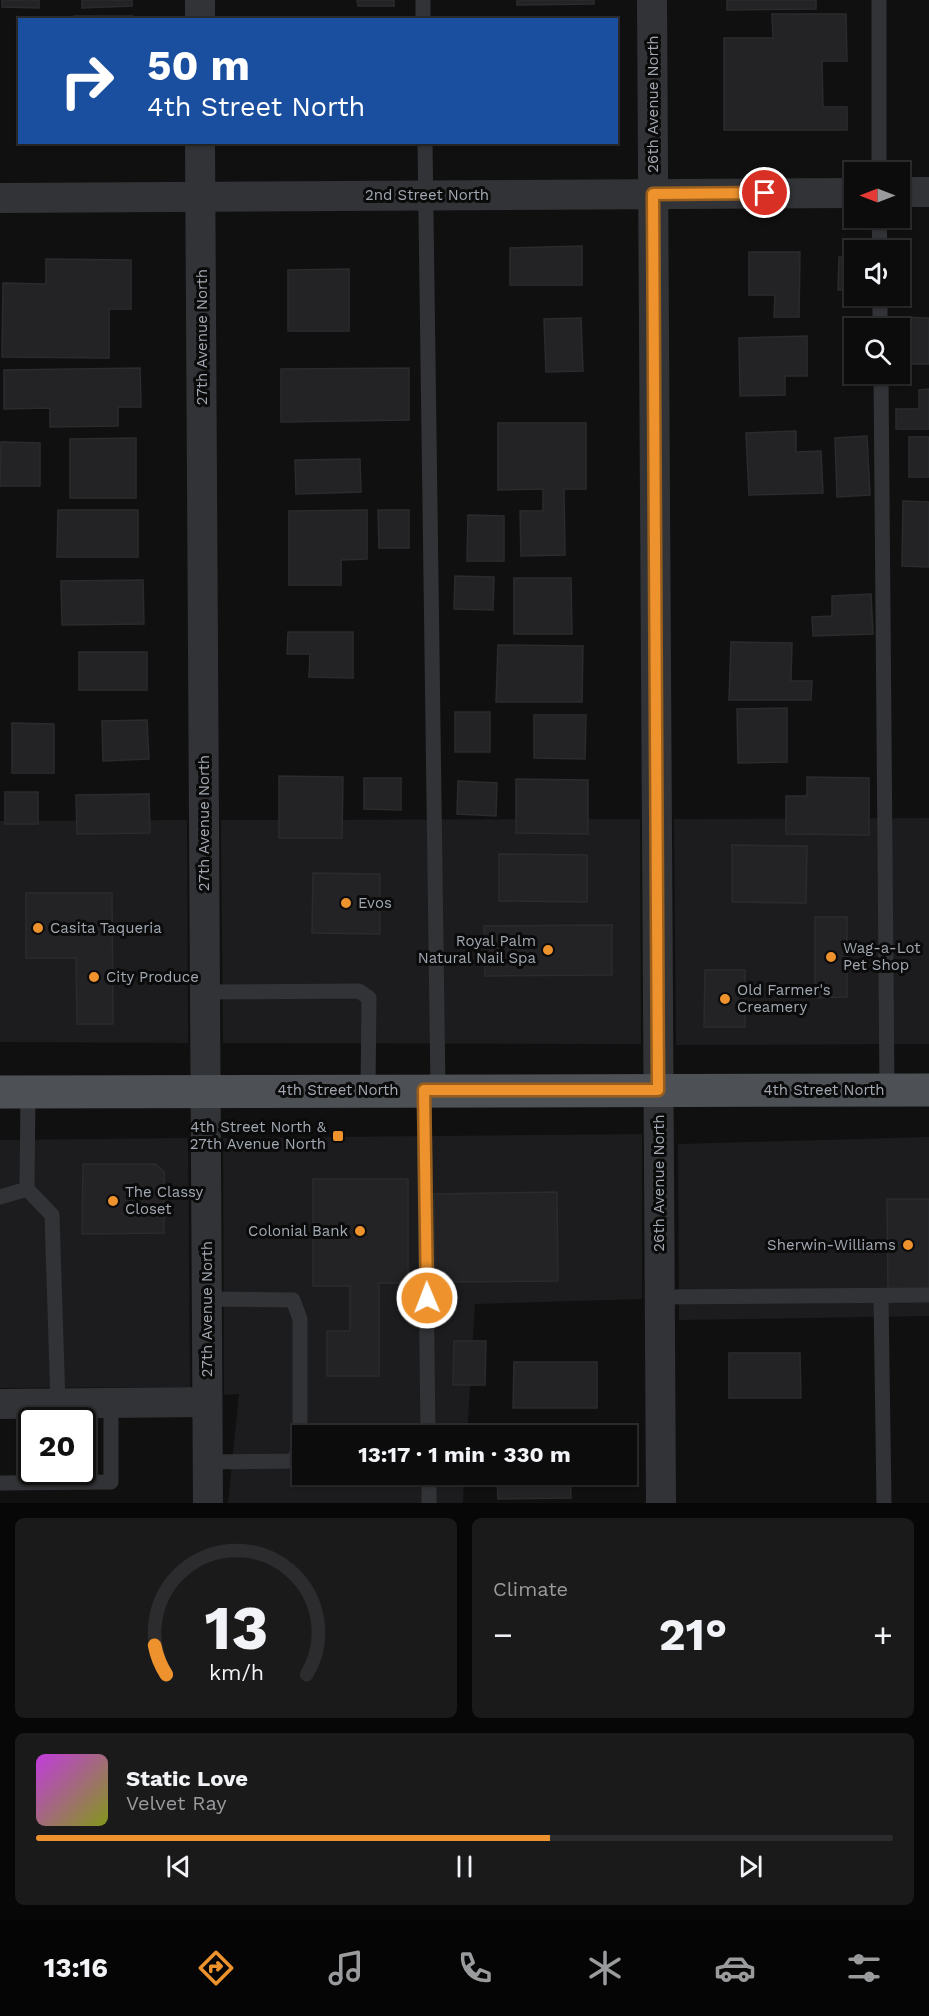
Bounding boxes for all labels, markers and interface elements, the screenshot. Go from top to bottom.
street label: 26th Avenue North [644,35,662,173]
text: 50 m [147,41,250,90]
icon: right [48,42,126,120]
text: 4th Street North [147,91,365,123]
north arrow [844,162,910,228]
map controls [844,162,910,384]
pin [739,167,790,218]
icon: arrive [748,176,781,209]
street label: 2nd Street North [365,186,489,204]
button: sound [844,240,910,306]
street label: 27th Avenue North [193,269,211,405]
button: search [844,318,910,384]
street label: 27th Avenue North [195,755,213,891]
place label: Evos [358,894,392,912]
marker: Evos [339,896,353,910]
place label: Casita Taqueria [50,919,162,937]
marker: Casita Taqueria [31,921,45,935]
place label: Royal Palm Natural Nail Spa [418,932,537,967]
place label: Wag-a-Lot Pet Shop [843,939,921,974]
marker: Royal Palm Natural Nail Spa [541,943,555,957]
marker: Wag-a-Lot Pet Shop [824,950,838,964]
place label: City Produce [106,968,199,986]
marker: City Produce [87,970,101,984]
place label: Old Farmer's Creamery [737,981,831,1016]
marker: Old Farmer's Creamery [718,992,732,1006]
street label: 4th Street North [277,1081,399,1099]
street label: 4th Street North [763,1081,885,1099]
street label: 26th Avenue North [650,1114,668,1252]
place label: 4th Street North & 27th Avenue North [190,1118,327,1153]
marker: 4th Street North & 27th Avenue North [331,1129,345,1143]
place label: The Classy Closet [125,1183,204,1218]
marker: The Classy Closet [106,1194,120,1208]
place label: Colonial Bank [248,1222,348,1240]
marker: Colonial Bank [353,1224,367,1238]
place label: Sherwin-Williams [767,1236,896,1254]
marker: Sherwin-Williams [901,1238,915,1252]
street label: 27th Avenue North [198,1241,216,1377]
position arrow [395,1266,459,1330]
speed limit sign: 20 [18,1407,96,1485]
text: 13:17 · 1 min · 330 m [358,1442,571,1467]
text: Climate [493,1577,568,1601]
text: 13 [204,1591,268,1664]
text: 21° [659,1608,727,1661]
text: − [493,1615,513,1654]
text: + [873,1615,893,1654]
text: km/h [208,1660,264,1685]
text: Static Love [126,1766,248,1791]
text: Velvet Ray [126,1791,227,1815]
icon: previous [162,1850,195,1883]
icon: pause [448,1850,481,1883]
icon: next [734,1850,767,1883]
icon: directions [195,1947,237,1989]
icon: music [325,1947,367,1989]
icon: phone [454,1947,496,1989]
icon: climate [584,1947,626,1989]
icon: car [714,1947,756,1989]
icon: filters [843,1947,885,1989]
text: 13:16 [44,1952,108,1984]

